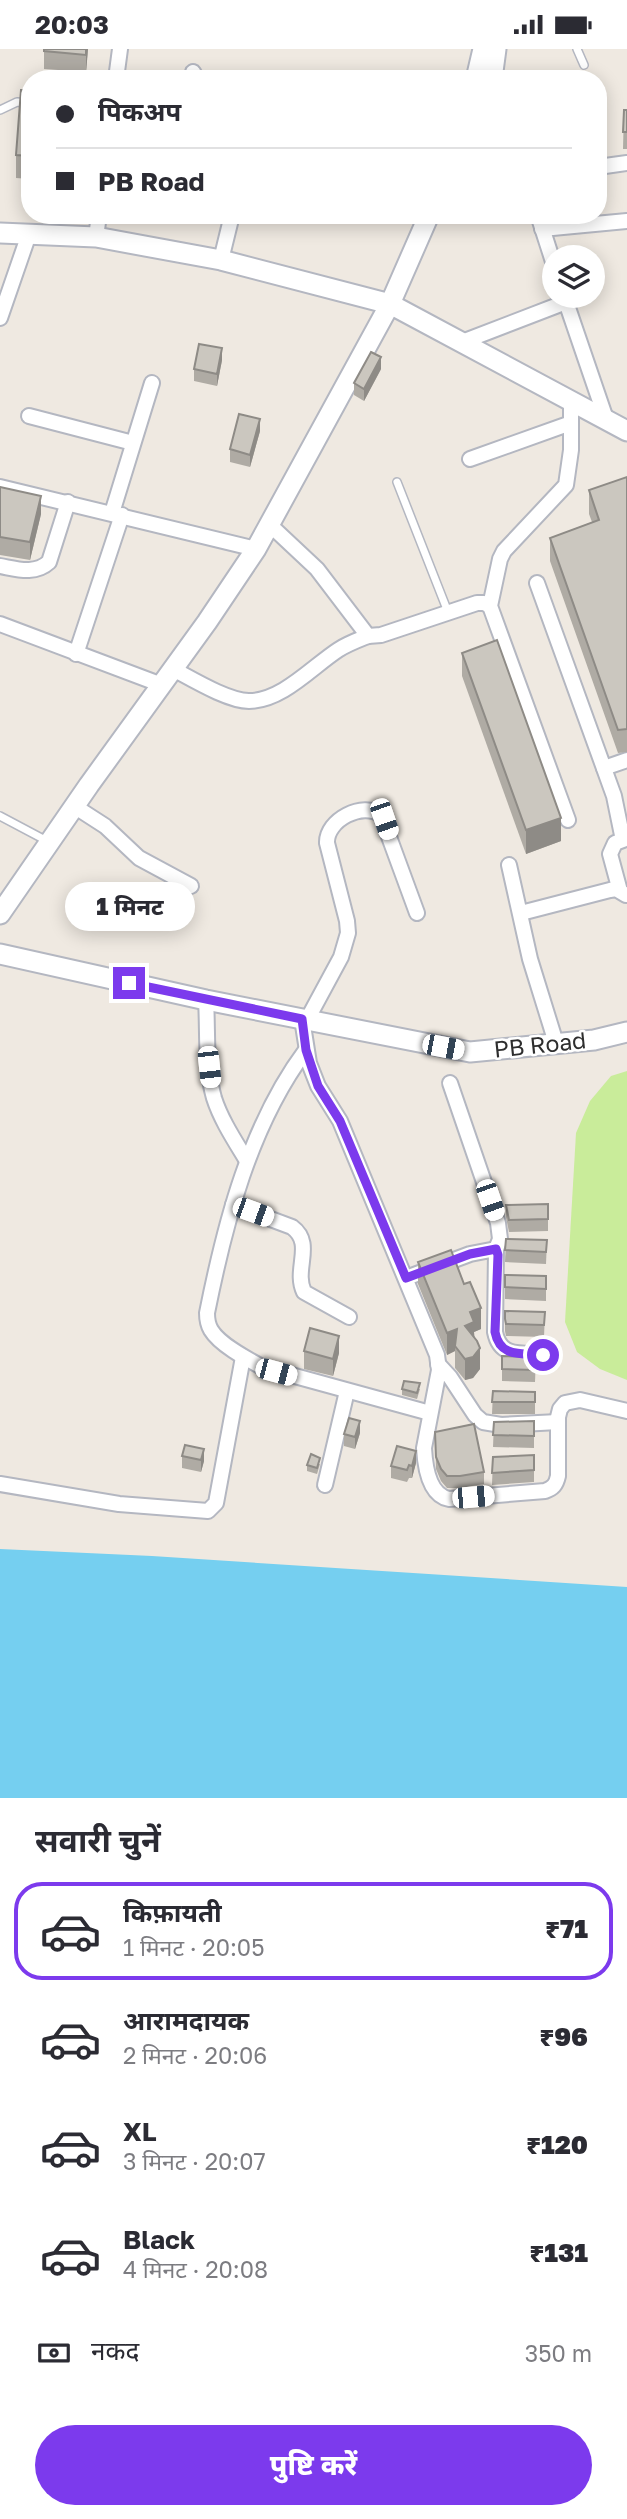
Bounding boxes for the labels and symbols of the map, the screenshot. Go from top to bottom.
car [368,796,401,842]
callout: 1 मिनट [64,881,194,930]
route end [113,967,145,999]
street label: PB Road [492,1025,587,1063]
car [421,1033,466,1061]
car [197,1045,222,1089]
car [474,1177,507,1223]
car [230,1195,277,1229]
route start [527,1339,559,1371]
car [253,1356,300,1388]
car [452,1485,495,1509]

